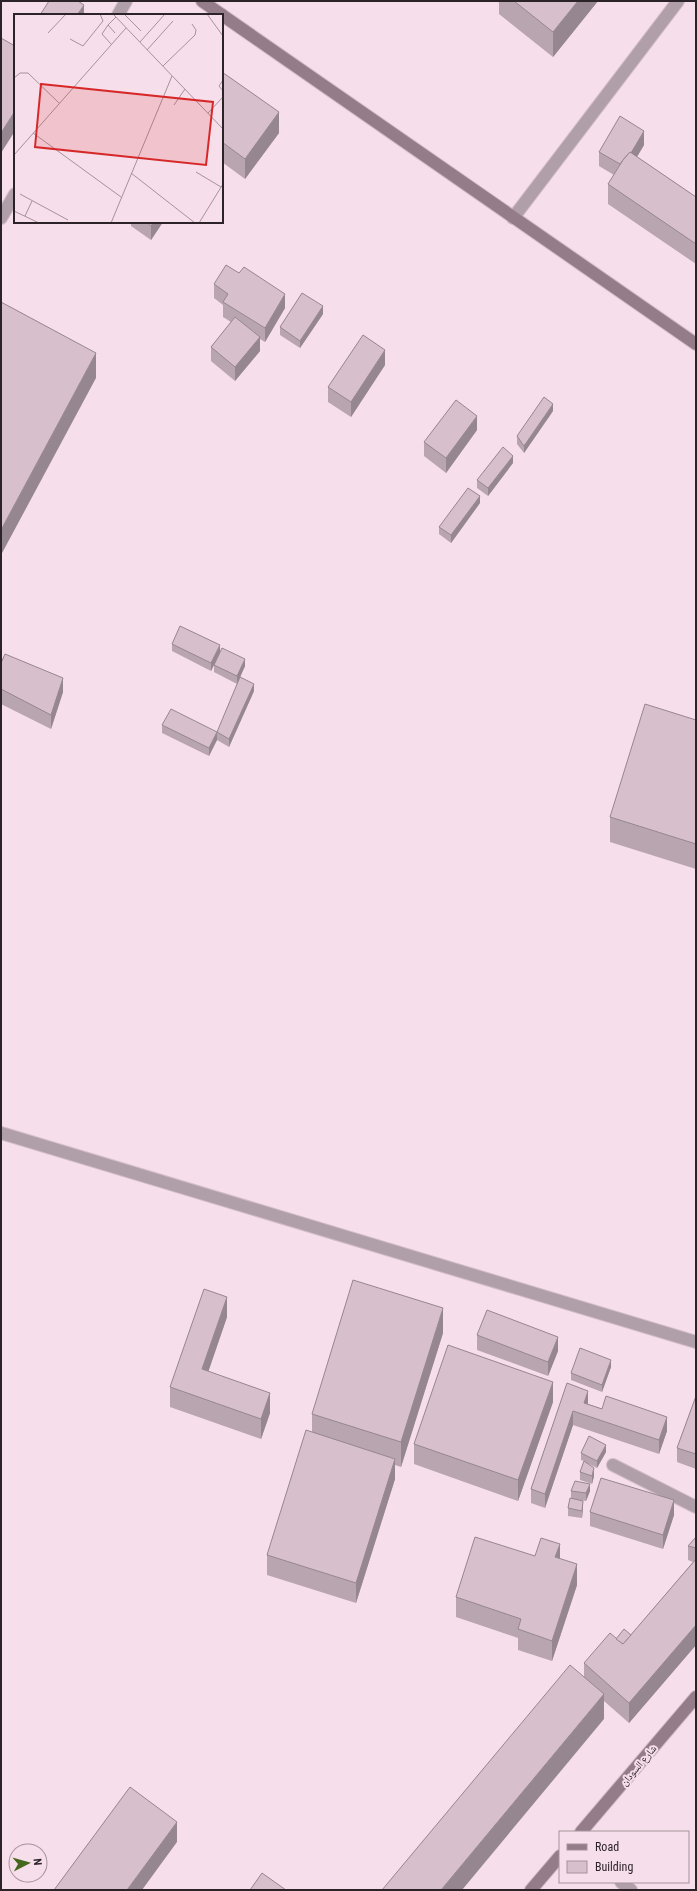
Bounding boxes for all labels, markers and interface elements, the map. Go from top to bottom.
inset map [14,14,223,223]
street label: شارع السودان [618,1743,660,1788]
legend [559,1831,689,1883]
text: Road [595,1840,619,1854]
north arrow [8,1843,48,1883]
text: N [31,1858,44,1866]
text: Building [595,1860,633,1874]

